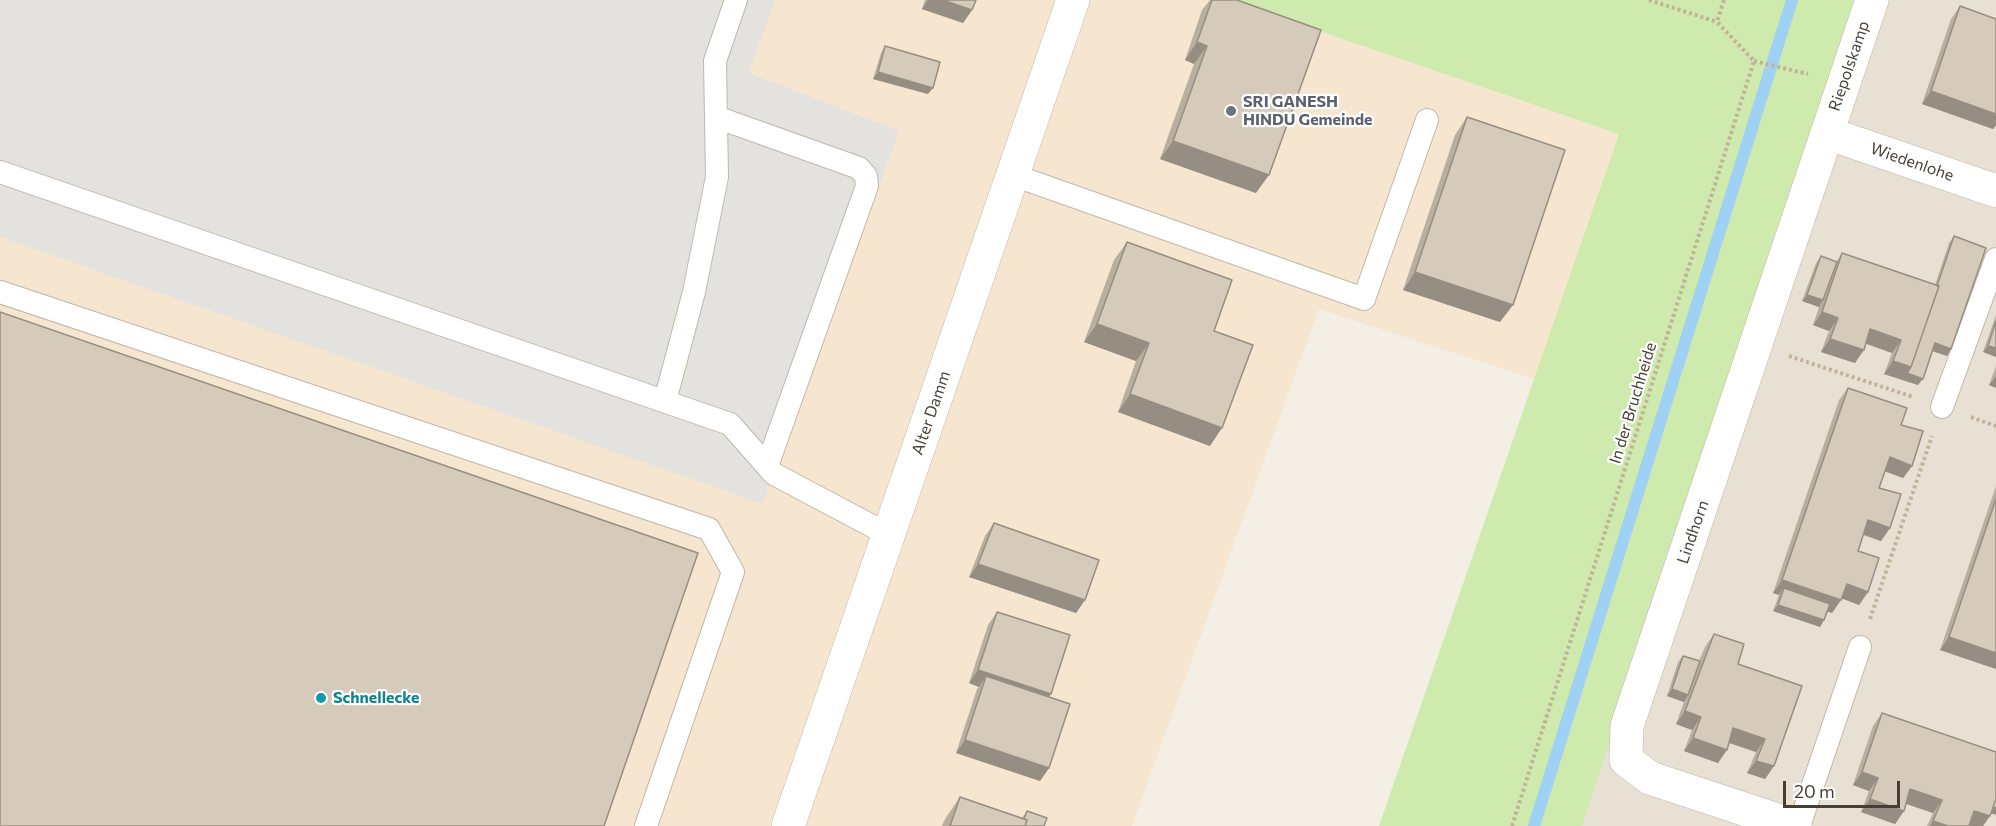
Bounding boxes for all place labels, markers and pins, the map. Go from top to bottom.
place label: SRI GANESH HINDU Gemeinde [1243,92,1372,130]
marker: SRI GANESH HINDU Gemeinde [1224,104,1238,118]
place label: Schnellecke [333,688,419,708]
marker: Schnellecke [314,691,328,705]

